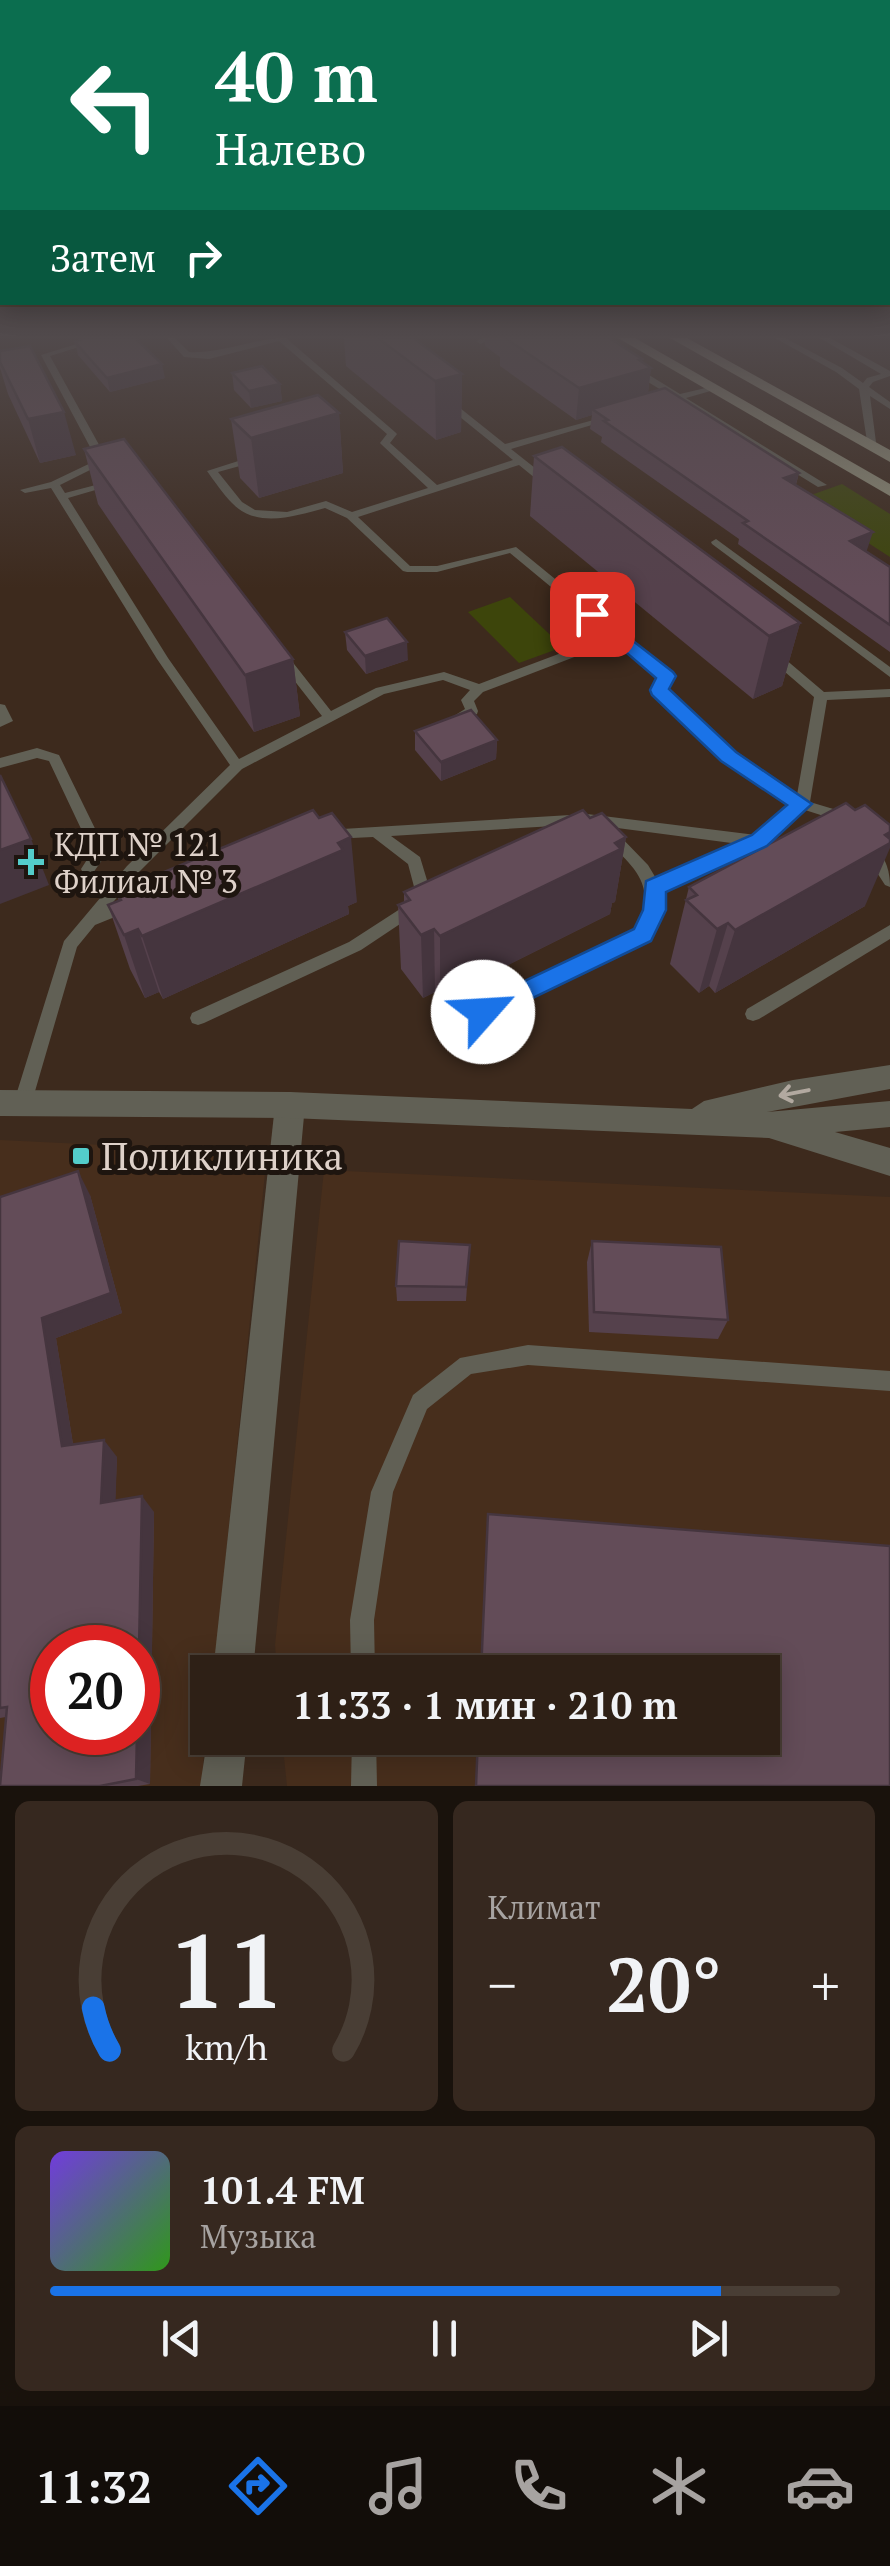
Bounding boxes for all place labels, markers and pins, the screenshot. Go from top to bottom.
pin [550,572,635,657]
place label: КДП № 121 Филиал № 3 [54,823,238,902]
marker: КДП № 121 Филиал № 3 [18,849,44,875]
place label: Поликлиника [101,1131,343,1181]
marker: Поликлиника [70,1145,92,1167]

